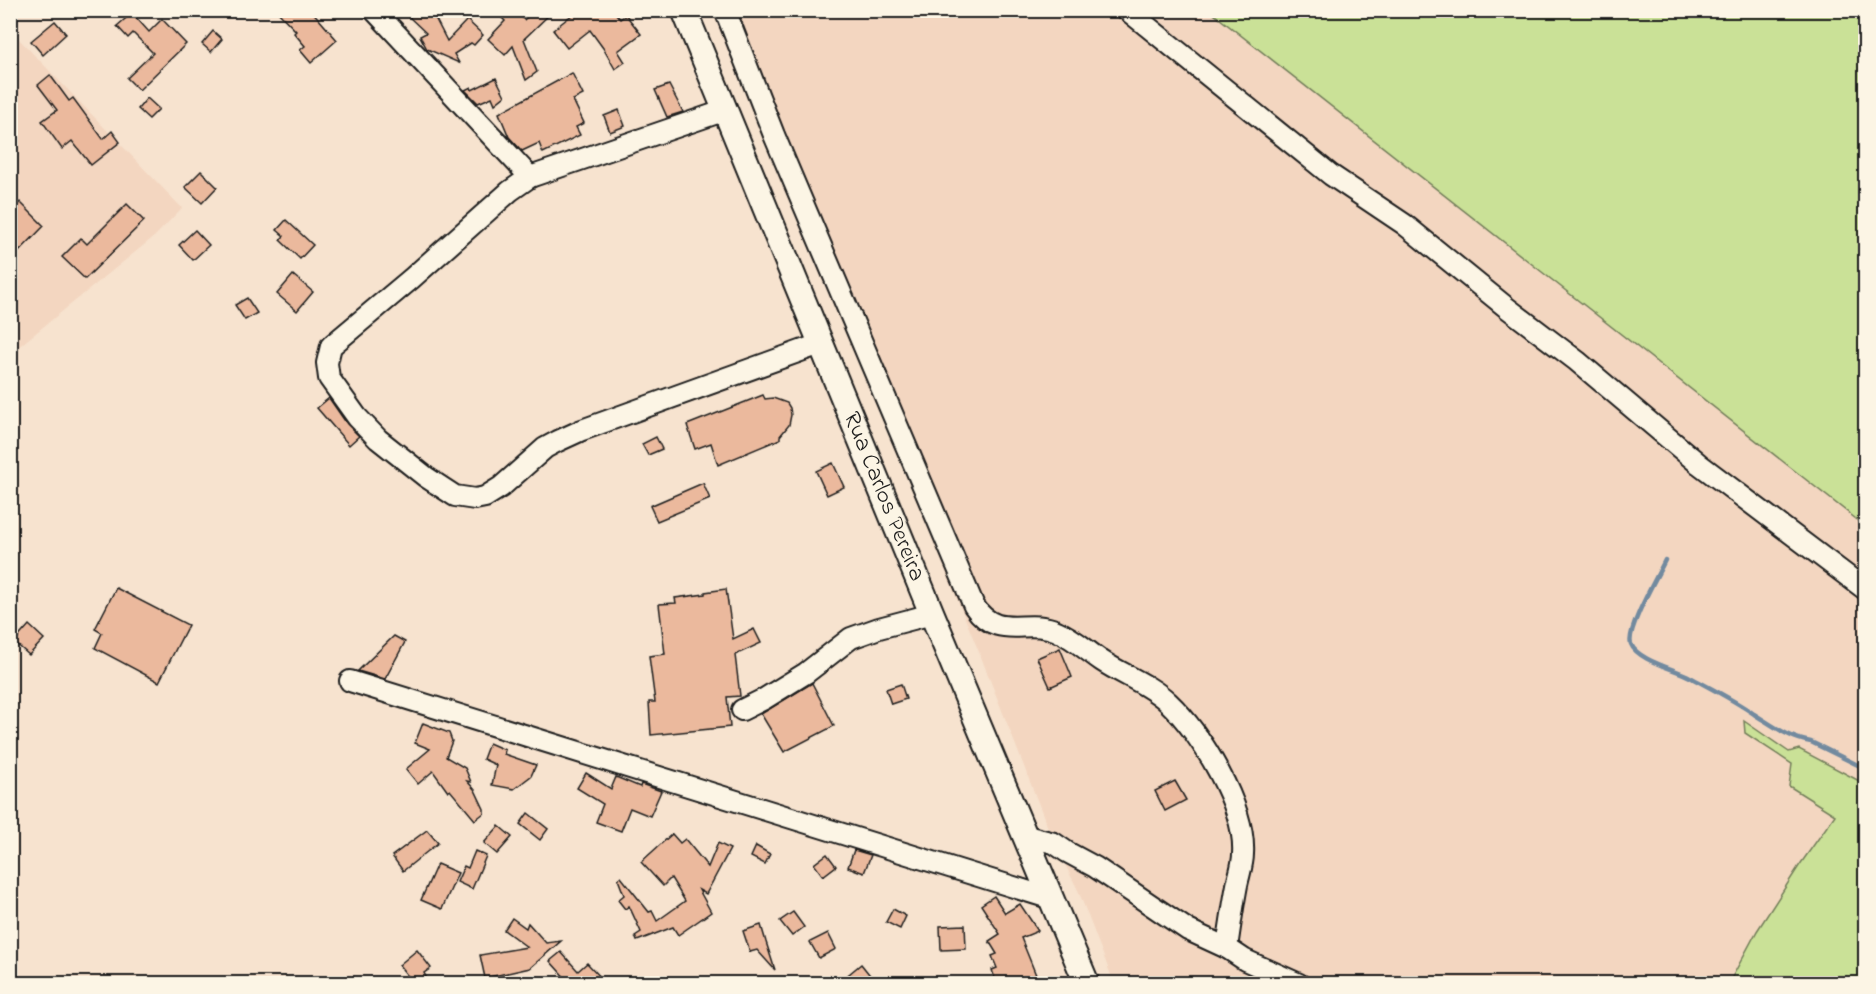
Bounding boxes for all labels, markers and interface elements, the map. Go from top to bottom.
street label: Rua Carlos Pereira [833,406,934,587]

